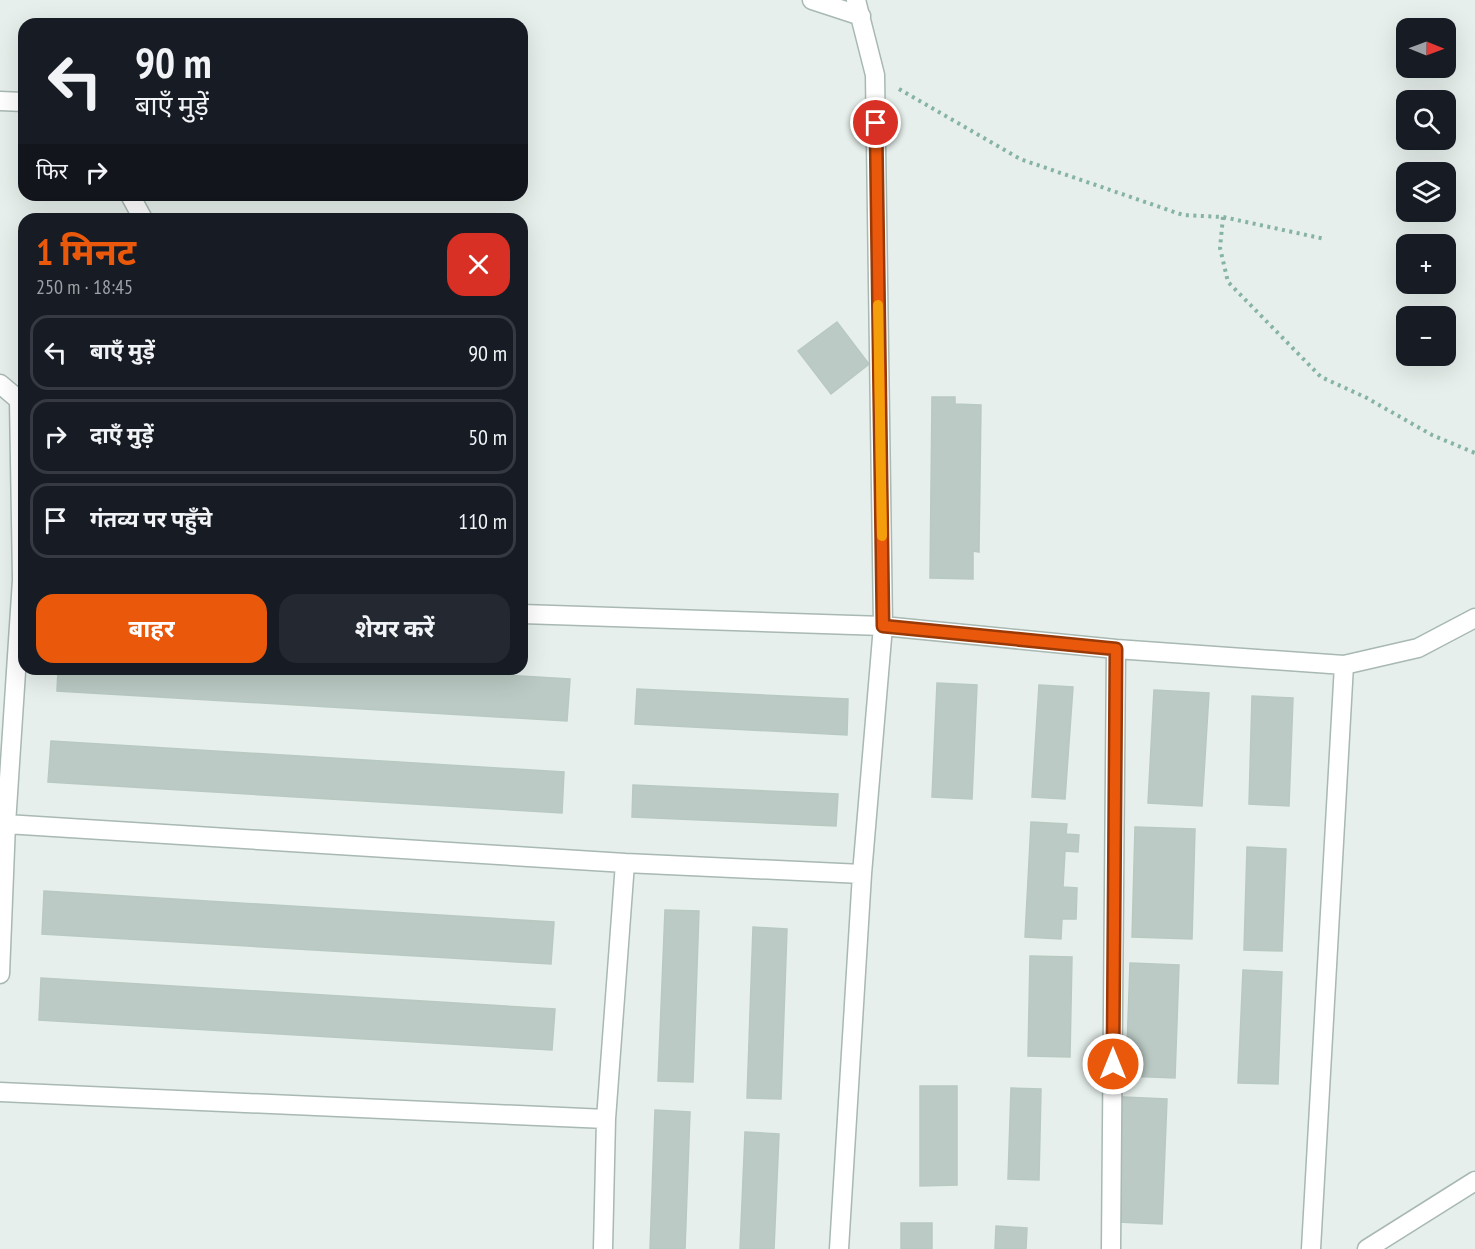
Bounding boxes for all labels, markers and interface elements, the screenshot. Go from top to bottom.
north arrow [1396,18,1456,78]
map controls [1396,18,1456,366]
text: 90 m [135,35,212,90]
icon: left [36,42,114,120]
text: बाएँ मुड़ें [135,88,209,122]
button: search [1396,90,1456,150]
pin [850,97,901,148]
icon: arrive [859,106,892,139]
icon: right [80,156,113,189]
text: फिर [36,157,68,185]
button: layers [1396,162,1456,222]
text: 1 मिनट [36,228,136,275]
button: close [447,233,510,296]
button: + [1396,234,1456,294]
text: 250 m · 18:45 [36,274,133,300]
button: − [1396,306,1456,366]
icon: left [39,336,72,369]
text: बाएँ मुड़ें [90,337,155,365]
text: 90 m [468,339,507,367]
icon: right [39,420,72,453]
text: दाएँ मुड़ें [90,421,154,449]
text: 50 m [468,423,507,451]
icon: arrive [39,504,72,537]
text: गंतव्य पर पहुँचे [90,505,212,533]
text: 110 m [458,507,507,535]
button: बाहर [36,594,267,663]
button: शेयर करें [279,594,510,663]
position arrow [1081,1032,1145,1096]

